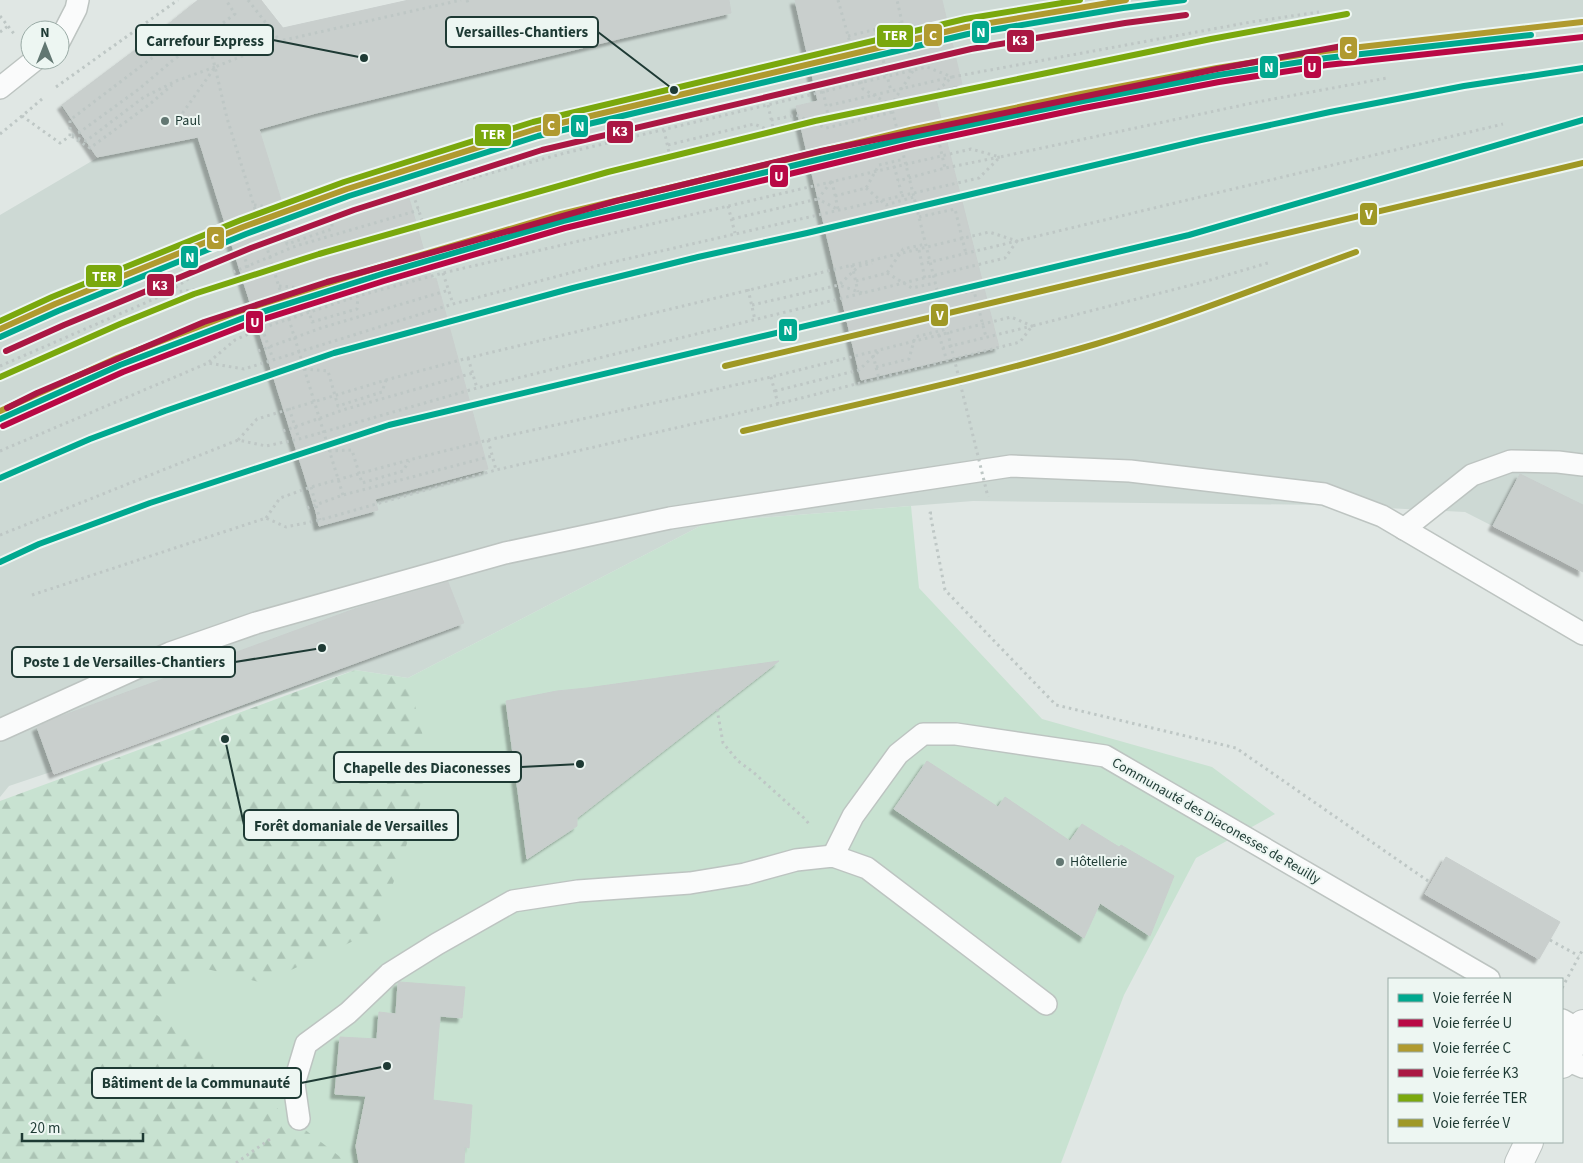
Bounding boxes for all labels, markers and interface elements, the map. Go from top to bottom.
callout: Versailles-Chantiers [446,17,598,47]
north arrow [20,20,70,70]
line badge: N [971,20,990,44]
text: Versailles-Chantiers [455,22,589,43]
text: N [40,23,50,43]
line badge: C [923,23,943,47]
text: N [976,23,986,43]
line badge: TER [876,24,914,48]
callout: Carrefour Express [136,25,273,55]
text: TER [883,26,907,46]
text: C [929,26,937,46]
line badge: K3 [1006,29,1035,53]
text: Carrefour Express [146,31,264,52]
text: K3 [1012,31,1028,51]
line badge: C [1339,36,1358,60]
text: C [1344,39,1352,59]
line badge: N [1259,55,1279,79]
line badge: U [1303,55,1322,79]
text: N [1264,58,1274,78]
text: U [1307,58,1317,78]
place label: Paul [175,111,201,131]
line badge: C [542,113,561,137]
line badge: N [570,114,589,138]
marker: Paul [159,115,171,127]
text: C [547,116,555,136]
text: N [575,117,585,137]
line badge: K3 [606,120,634,144]
text: K3 [612,122,628,142]
line badge: TER [474,123,512,147]
text: TER [481,125,505,145]
line badge: U [769,164,789,188]
text: U [774,167,784,187]
line badge: V [1359,202,1378,226]
text: V [1364,205,1373,225]
line badge: C [206,226,225,250]
text: C [211,229,219,249]
line badge: N [180,245,199,269]
text: N [185,248,195,268]
line badge: TER [85,264,123,288]
text: TER [92,267,116,287]
line badge: K3 [146,273,175,297]
text: K3 [152,276,168,296]
line badge: V [930,303,949,327]
text: V [935,306,944,326]
line badge: U [245,310,264,334]
text: U [250,313,260,333]
line badge: N [778,318,798,342]
text: N [783,321,793,341]
callout: Poste 1 de Versailles-Chantiers [12,647,235,677]
text: Poste 1 de Versailles-Chantiers [23,652,225,673]
callout: Chapelle des Diaconesses [334,752,521,782]
street label: Communauté des Diaconesses de Reuilly [1108,753,1325,889]
text: Chapelle des Diaconesses [343,758,511,779]
callout: Forêt domaniale de Versailles [244,810,458,840]
text: Forêt domaniale de Versailles [254,816,448,837]
place label: Hôtellerie [1070,852,1127,872]
marker: Hôtellerie [1054,856,1066,868]
legend [1388,978,1563,1143]
text: Voie ferrée N [1433,988,1512,1009]
text: Voie ferrée U [1433,1013,1512,1034]
text: Voie ferrée C [1433,1038,1512,1059]
text: Voie ferrée K3 [1433,1063,1519,1084]
callout: Bâtiment de la Communauté [92,1068,301,1098]
text: Bâtiment de la Communauté [102,1073,291,1094]
text: Voie ferrée TER [1433,1088,1528,1109]
scale bar [22,1110,144,1142]
text: Voie ferrée V [1433,1113,1511,1134]
text: 20 m [30,1118,60,1139]

